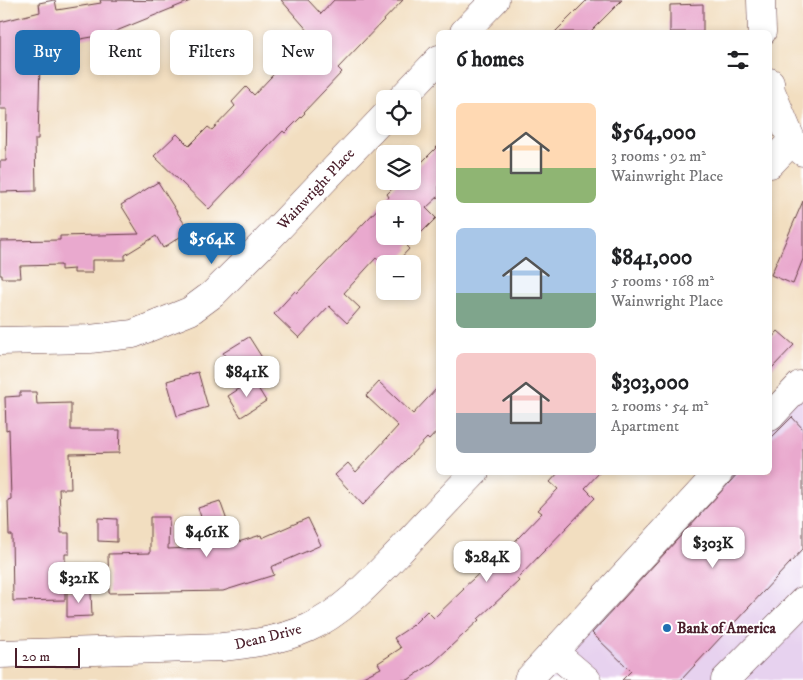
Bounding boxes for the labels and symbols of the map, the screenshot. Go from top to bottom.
street label: Wainwright Place [273,144,359,235]
pin: $564K [177,222,247,265]
pin: $841K [212,356,282,398]
pin: $461K [172,516,242,558]
pin: $303K [678,526,748,569]
pin: $284K [452,540,522,583]
pin: $321K [44,562,114,604]
place label: Bank of America [677,619,776,638]
street label: Dean Drive [233,620,303,654]
marker: Bank of America [661,622,673,634]
scale bar [15,645,80,668]

